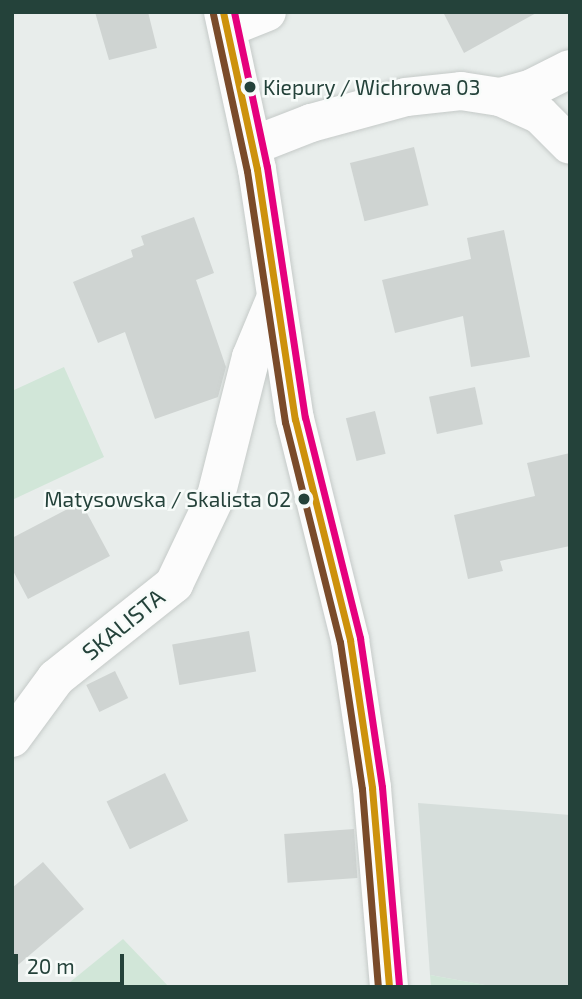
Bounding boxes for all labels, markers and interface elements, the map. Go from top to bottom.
place label: Kiepury / Wichrowa 03 [263,74,481,100]
marker: Kiepury / Wichrowa 03 [243,80,257,94]
place label: Matysowska / Skalista 02 [44,486,291,512]
marker: Matysowska / Skalista 02 [297,492,311,506]
street label: SKALISTA [76,582,170,666]
scale bar [18,940,128,984]
text: 20 m [27,953,75,978]

